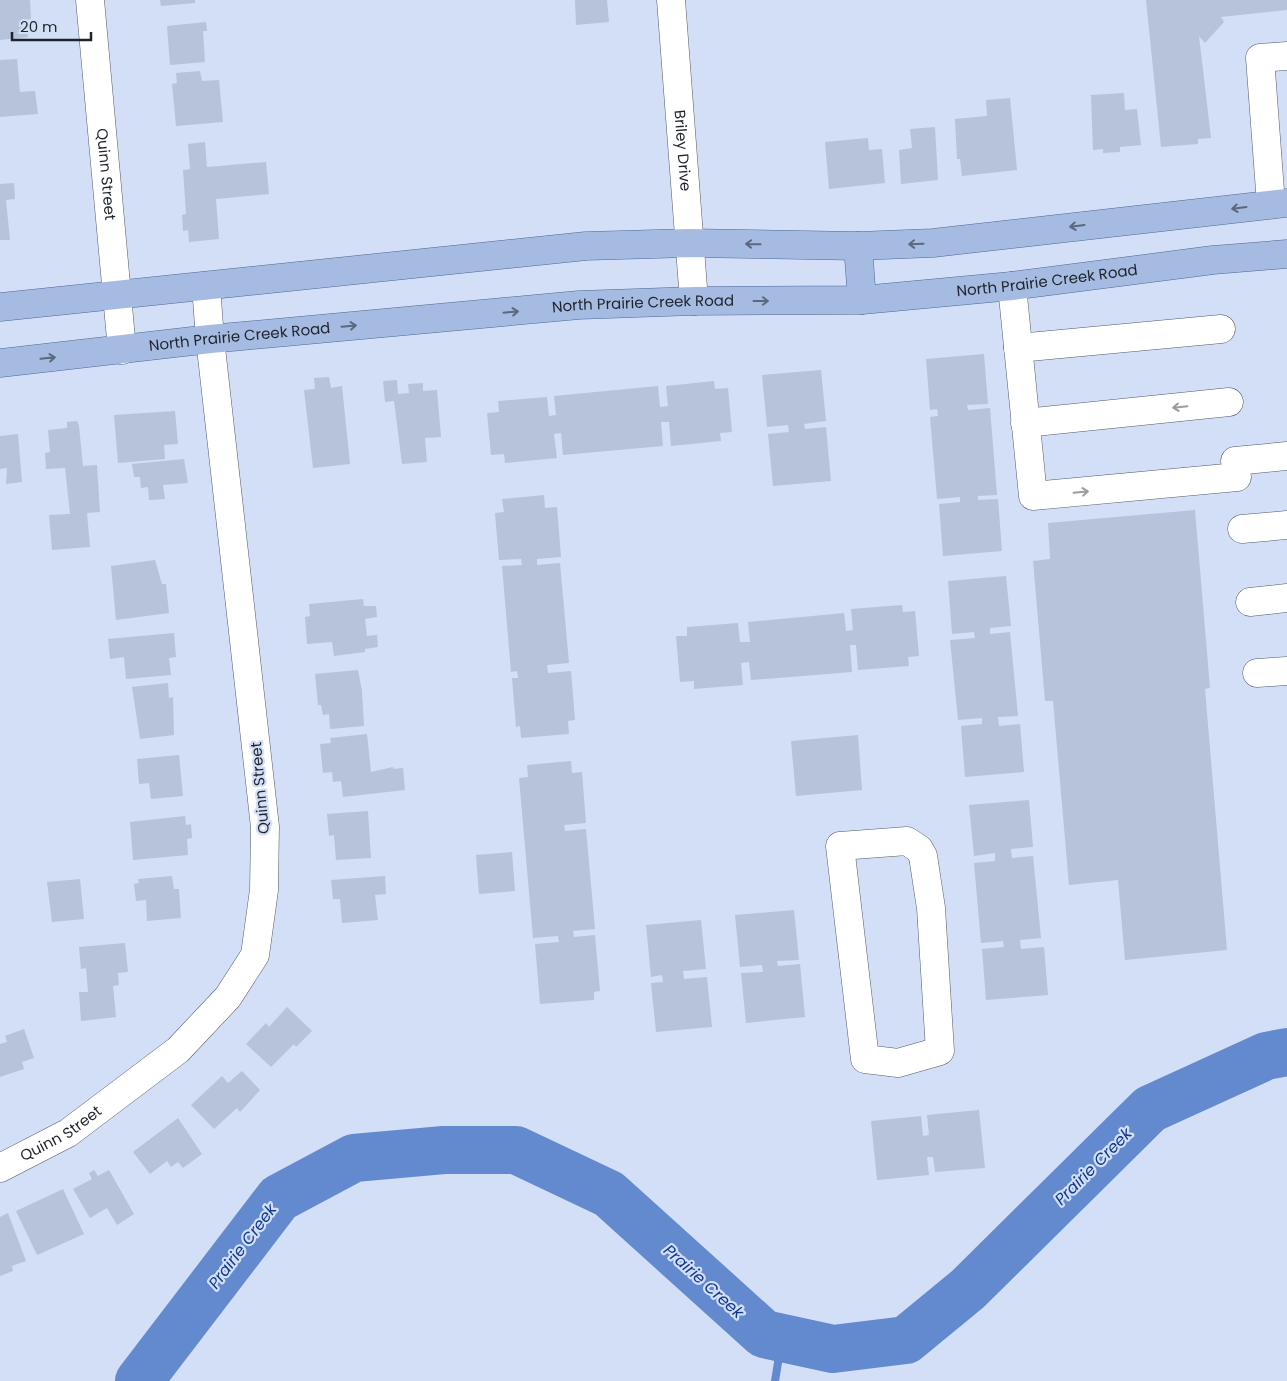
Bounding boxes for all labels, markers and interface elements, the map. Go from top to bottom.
scale bar [12,10,91,42]
text: 20 m [20,16,58,37]
street label: Briley Drive [669,109,697,192]
street label: Quinn Street [92,127,121,221]
one-way arrow [1231,203,1247,213]
one-way arrow [1069,221,1085,231]
one-way arrow [745,239,762,249]
one-way arrow [908,239,924,248]
street label: North Prairie Creek Road [955,259,1139,301]
street label: North Prairie Creek Road [551,290,734,317]
one-way arrow [752,296,768,306]
one-way arrow [503,307,519,316]
street label: North Prairie Creek Road [148,317,331,356]
one-way arrow [341,321,357,331]
one-way arrow [40,353,56,363]
one-way arrow [1173,402,1189,412]
one-way arrow [1073,487,1089,497]
street label: Quinn Street [245,741,274,835]
street label: Quinn Street [16,1100,106,1166]
water label: Prairie Creek [1050,1122,1138,1210]
water label: Prairie Creek [203,1198,282,1294]
water label: Prairie Creek [658,1239,749,1324]

